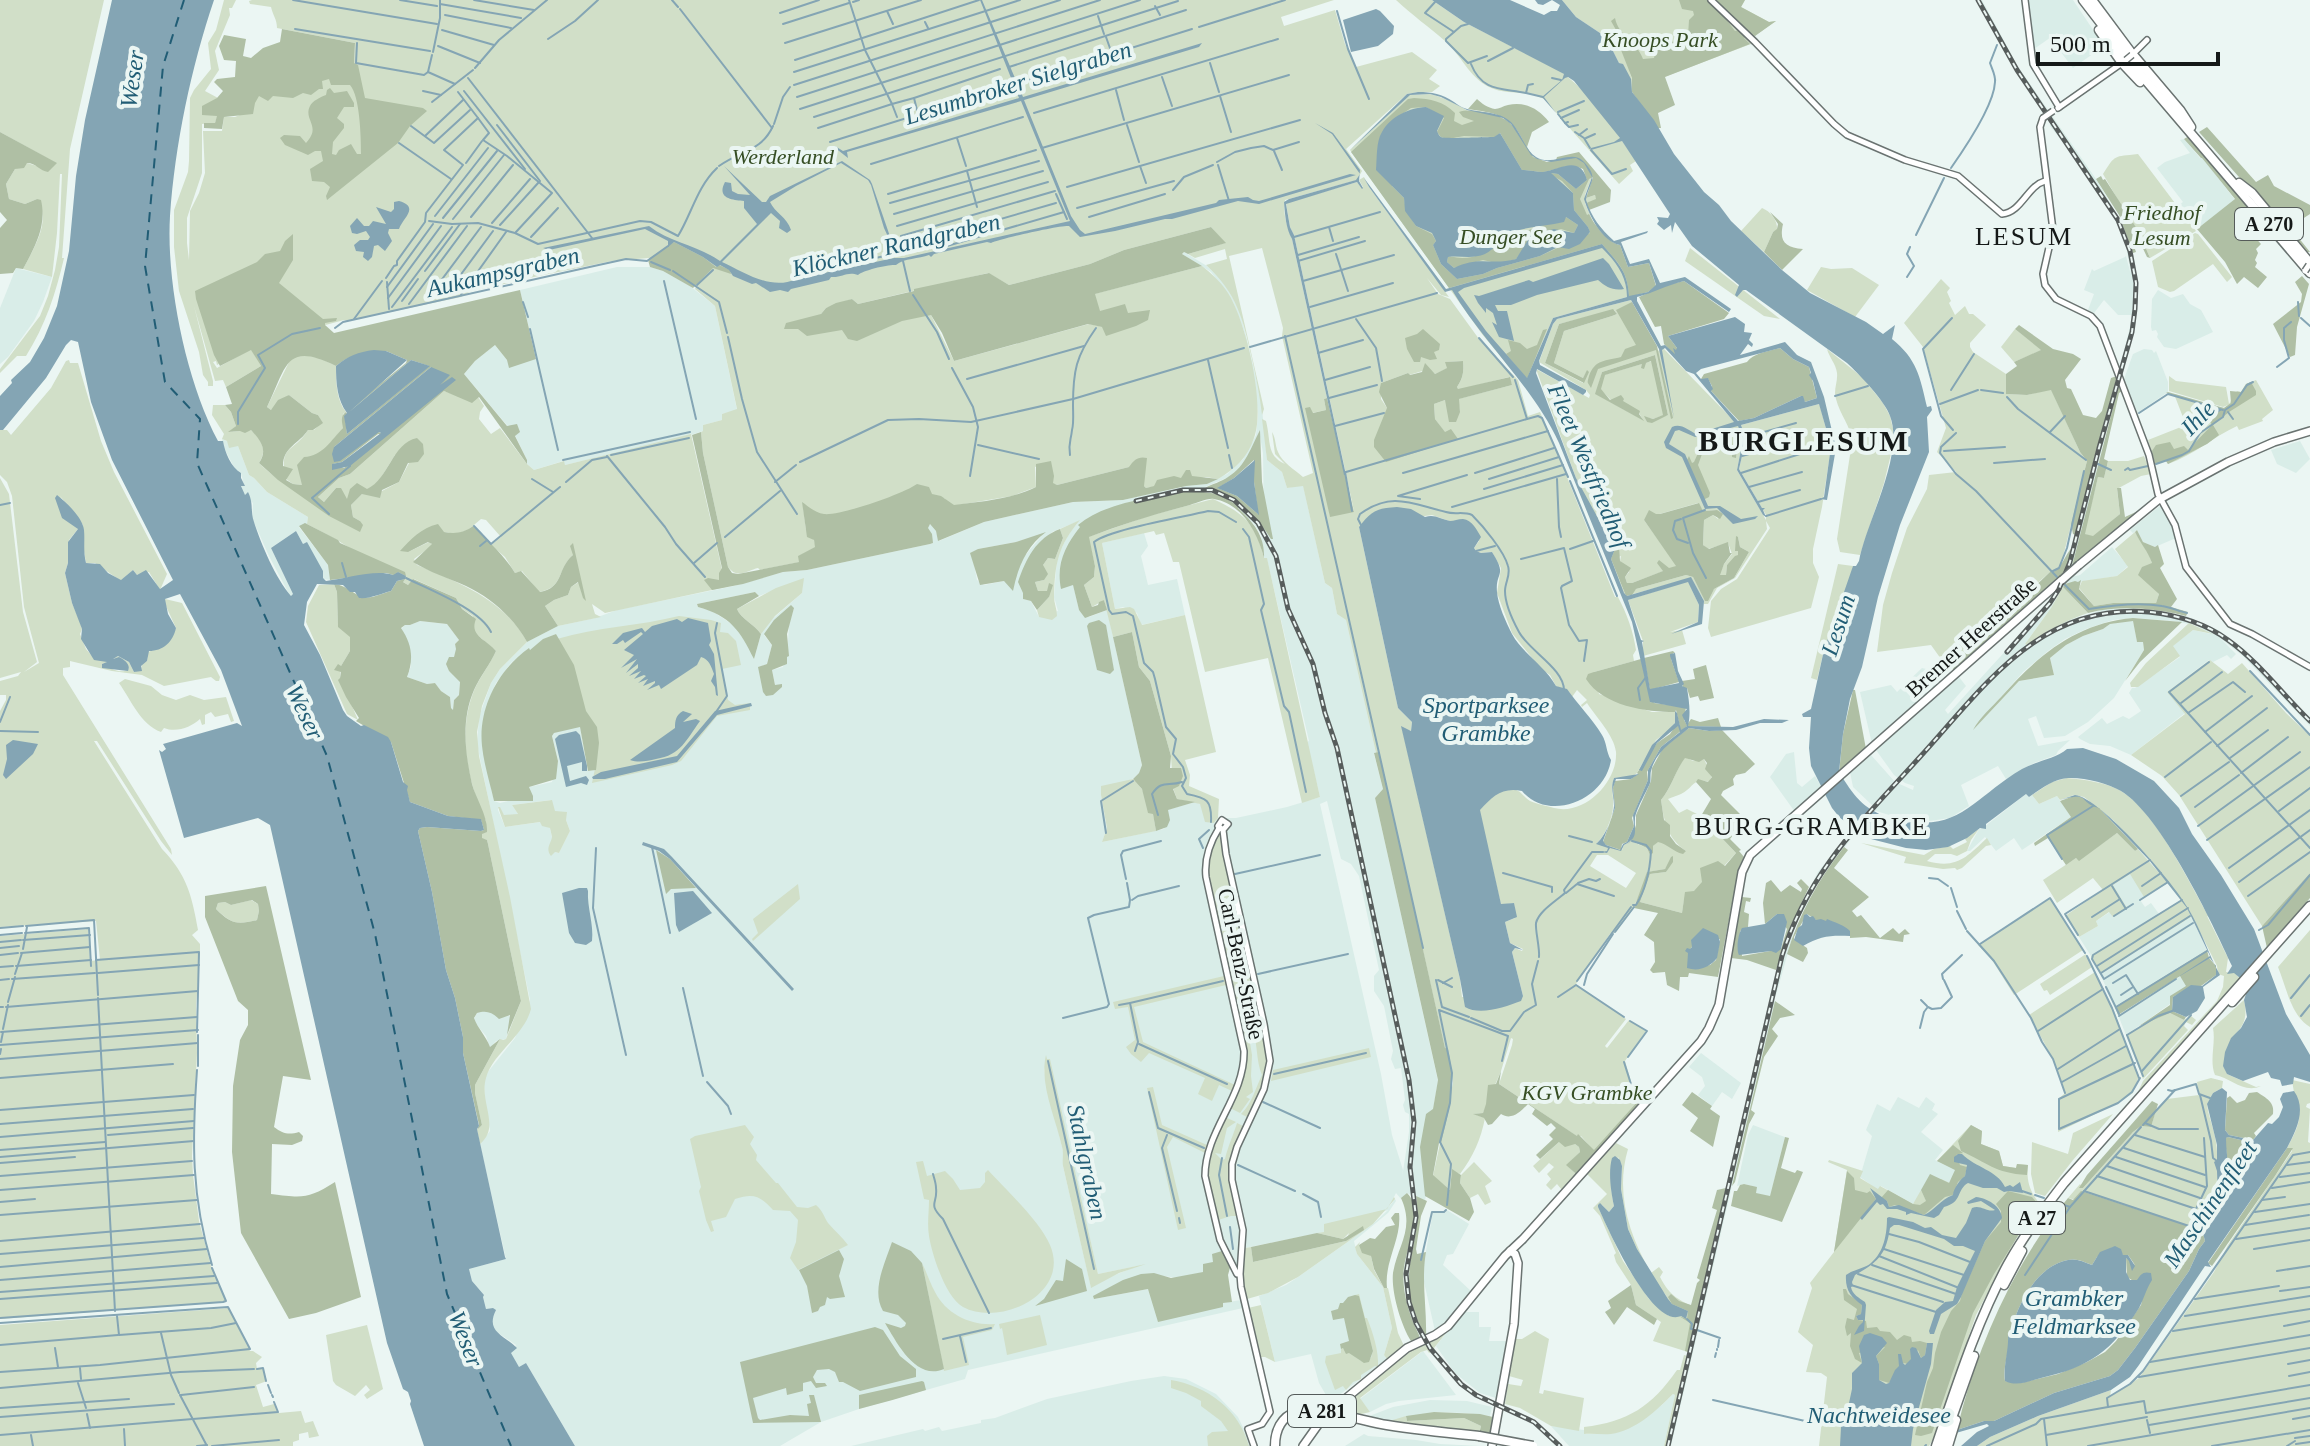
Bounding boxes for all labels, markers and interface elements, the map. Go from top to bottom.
scale bar [2038,16,2218,66]
park label: Knoops Park [1601,27,1719,52]
text: 500 m [2050,31,2111,57]
water label: Lesumbroker Sielgraben [901,36,1135,130]
water label: Weser [115,48,149,109]
park label: Werderland [732,144,835,169]
park label: Friedhof Lesum [2123,200,2203,250]
water label: Klöckner Randgraben [789,208,1003,282]
road number: A 270 [2235,208,2303,240]
district label: LESUM [1975,222,2073,251]
park label: Dunger See [1458,224,1563,249]
water label: Aukampsgraben [422,242,582,303]
water label: Fleet Westfriedhof [1542,379,1637,555]
water label: Ihle [2175,395,2221,441]
district label: BURGLESUM [1698,424,1910,457]
street label: Bremer Heerstraße [1901,572,2041,702]
water label: Lesum [1816,591,1860,660]
water label: Weser [281,680,329,744]
water label: Sportparksee Grambke [1423,692,1550,746]
district label: BURG-GRAMBKE [1695,812,1929,841]
street label: Carl-Benz-Straße [1213,886,1269,1042]
park label: KGV Grambke [1521,1080,1653,1105]
water label: Stahlgraben [1062,1102,1112,1222]
water label: Maschinenfleet [2158,1135,2263,1273]
road number: A 27 [2009,1202,2065,1234]
water label: Grambker Feldmarksee [2011,1285,2136,1339]
water label: Weser [444,1307,489,1371]
road number: A 281 [1288,1395,1356,1427]
water label: Nachtweidesee [1806,1402,1951,1428]

